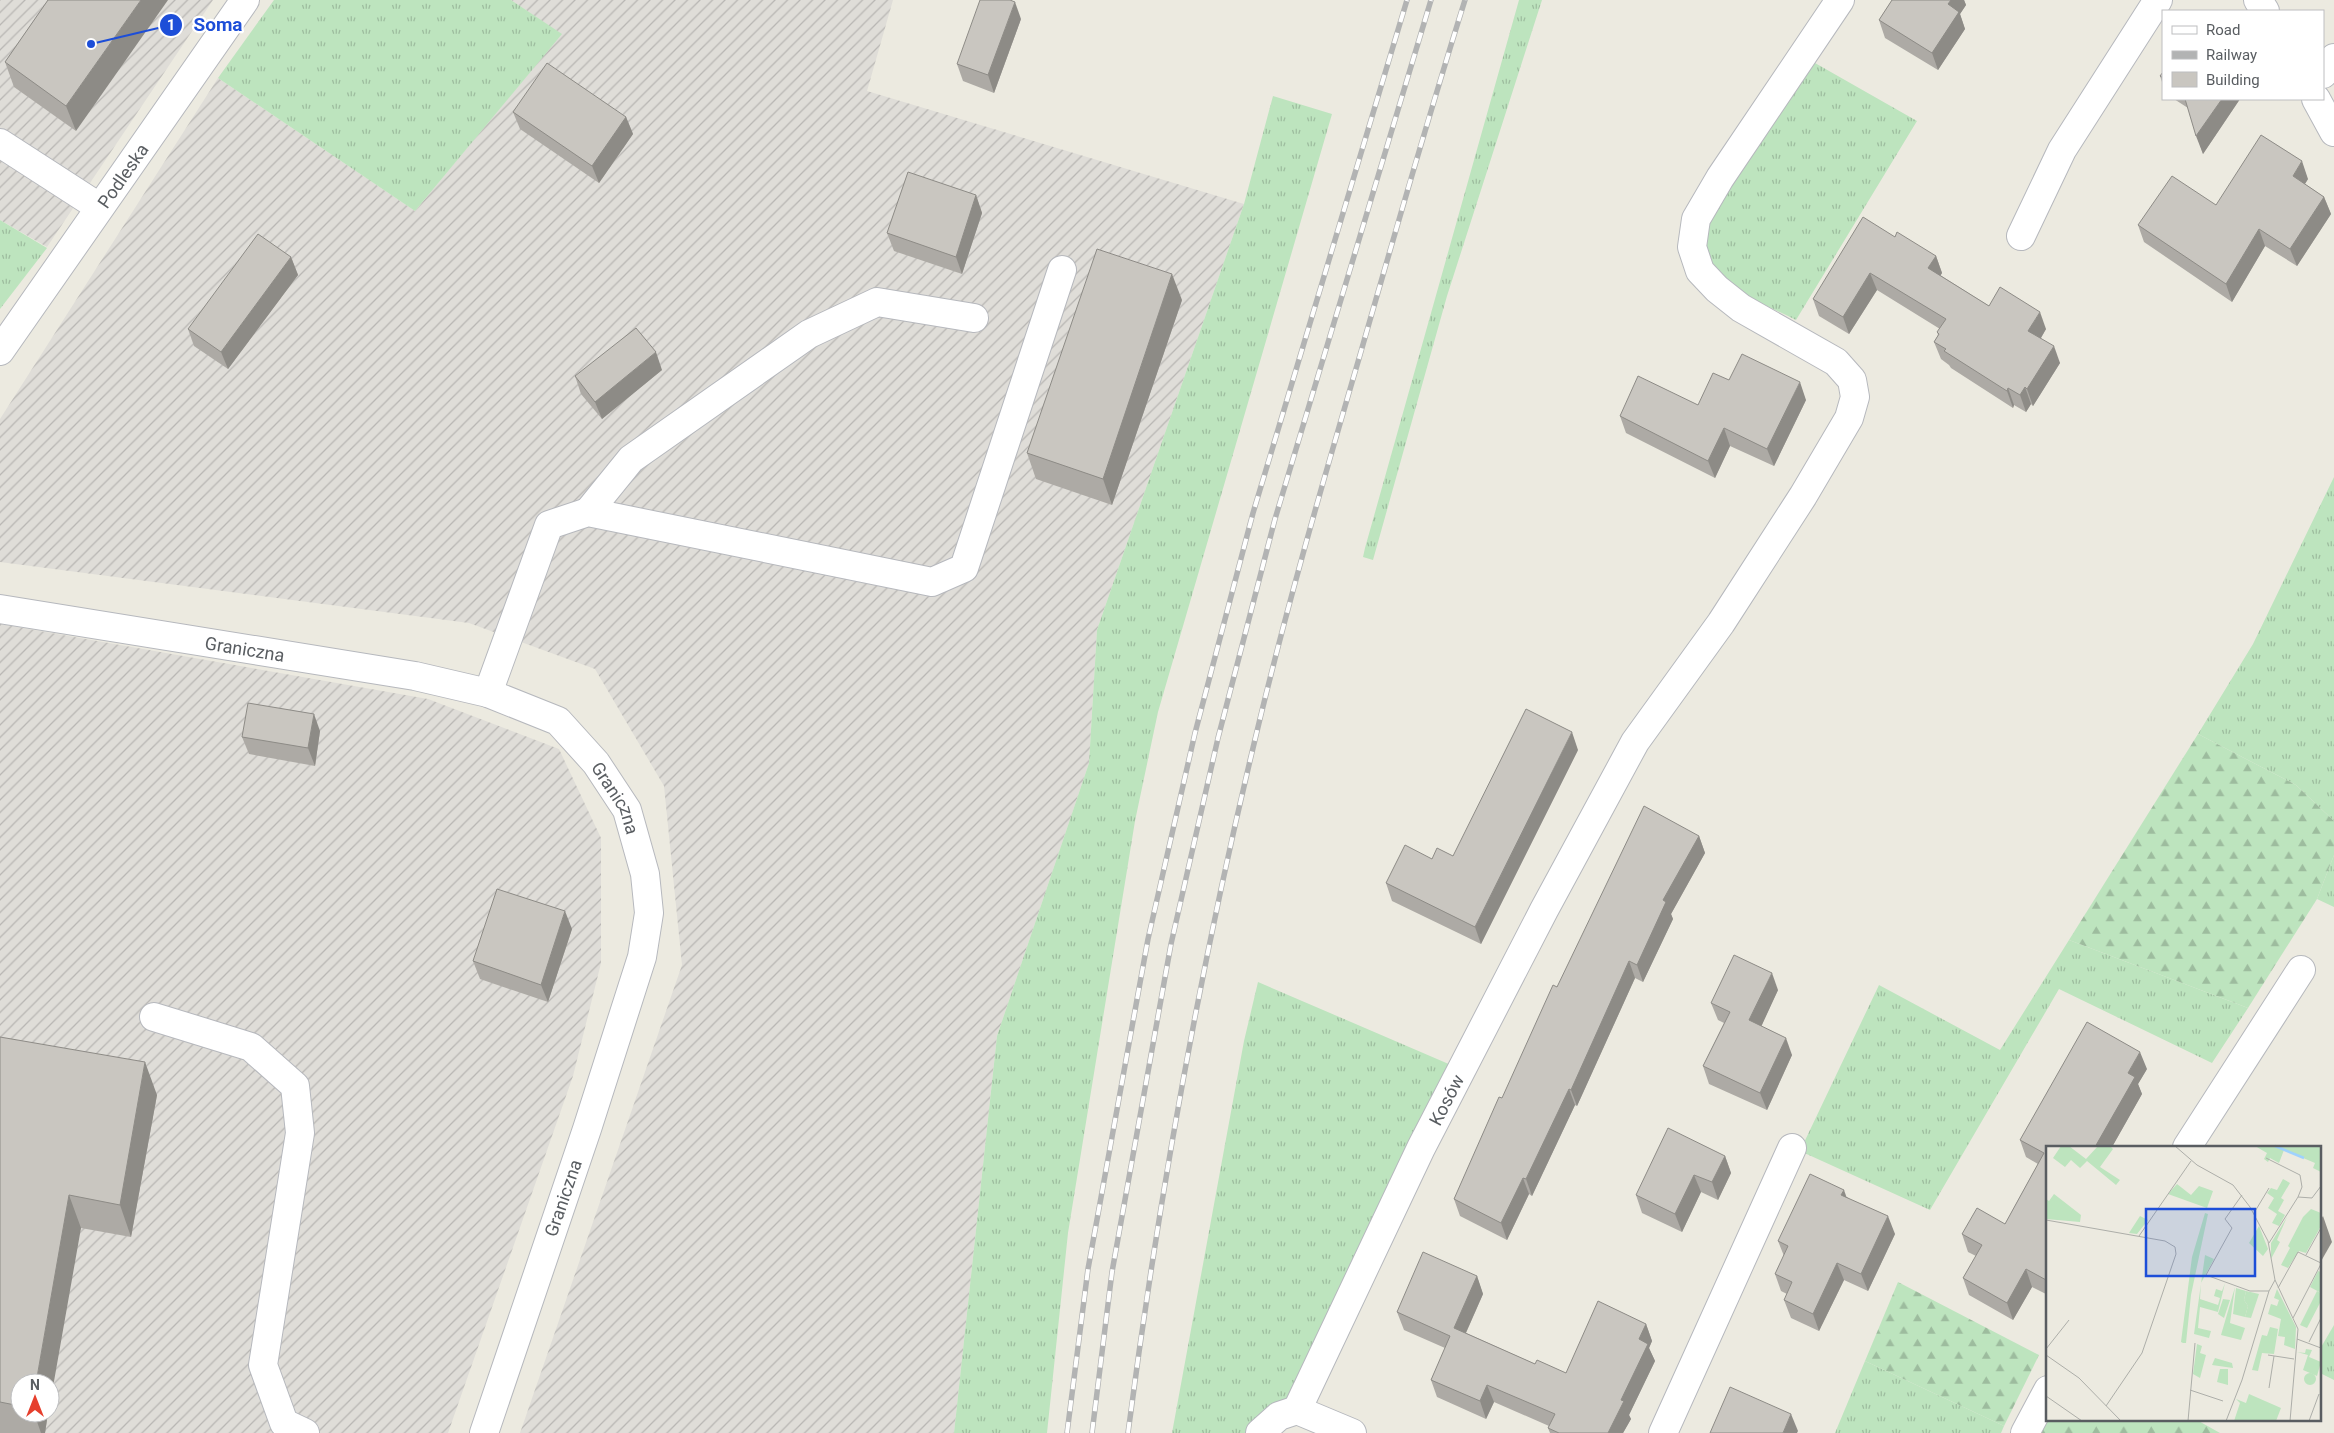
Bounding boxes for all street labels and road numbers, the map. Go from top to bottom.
street label: Podleska [93,139,152,212]
street label: Graniczna [204,632,286,665]
street label: Graniczna [588,758,644,836]
street label: Kosów [1424,1070,1468,1129]
street label: Graniczna [540,1157,586,1239]

